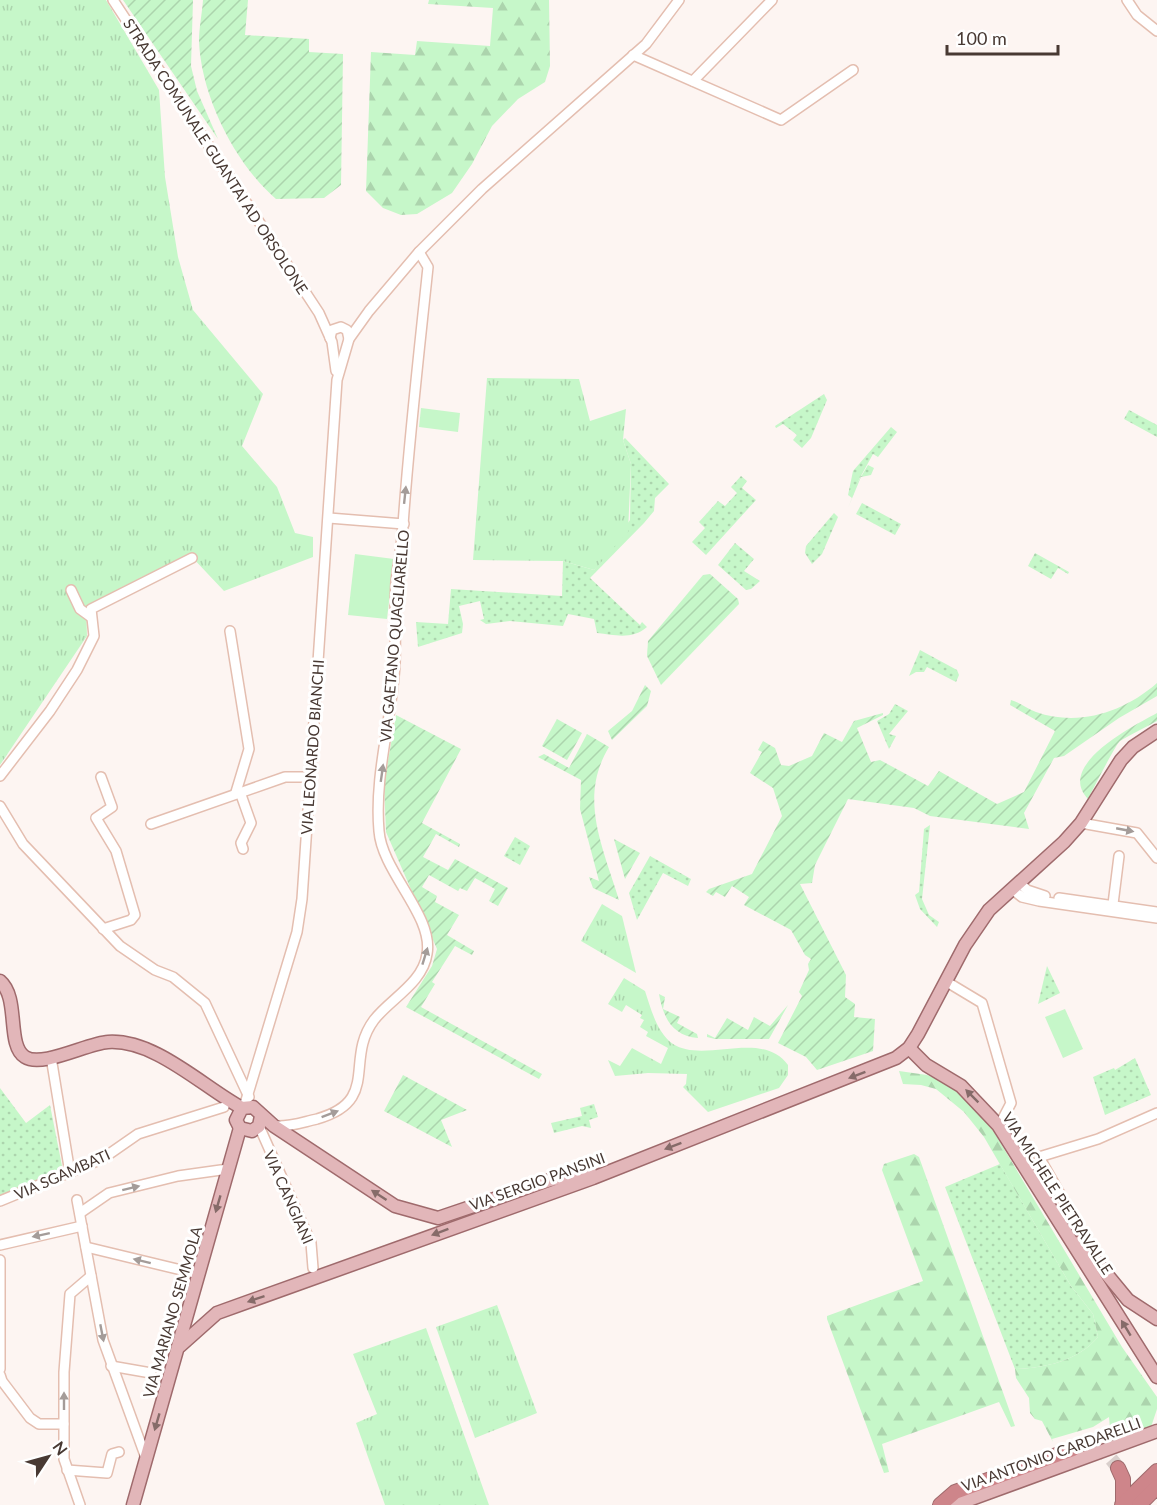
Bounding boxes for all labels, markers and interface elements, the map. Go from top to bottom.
street label: STRADA COMUNALE GUANTAI AD ORSOLONE [120,15,312,297]
scale bar [947,18,1058,56]
text: 100 m [956,27,1007,49]
one-way arrow [400,486,410,505]
street label: VIA GAETANO QUAGLIARELLO [376,529,412,743]
street label: VIA LEONARDO BIANCHI [297,659,327,835]
one-way arrow [377,763,386,782]
one-way arrow [1116,826,1134,836]
one-way arrow [421,947,430,965]
one-way arrow [848,1071,866,1080]
one-way arrow [964,1089,979,1103]
one-way arrow [322,1109,340,1119]
street label: VIA MICHELE PIETRAVALLE [999,1109,1117,1277]
one-way arrow [664,1142,682,1151]
street label: VIA SGAMBATI [11,1145,113,1203]
street label: VIA CANGIANI [260,1147,318,1247]
street label: VIA SERGIO PANSINI [467,1148,607,1214]
one-way arrow [122,1182,141,1192]
one-way arrow [371,1190,387,1201]
one-way arrow [213,1195,222,1213]
street label: VIA MARIANO SEMMOLA [139,1223,205,1400]
one-way arrow [430,1228,448,1238]
one-way arrow [31,1231,50,1240]
one-way arrow [133,1255,152,1265]
one-way arrow [247,1295,265,1305]
one-way arrow [1121,1319,1132,1336]
one-way arrow [98,1324,107,1343]
one-way arrow [59,1391,69,1410]
one-way arrow [152,1413,161,1431]
street label: VIA ANTONIO CARDARELLI [959,1413,1143,1495]
north arrow [18,1427,78,1487]
text: N [49,1437,72,1458]

